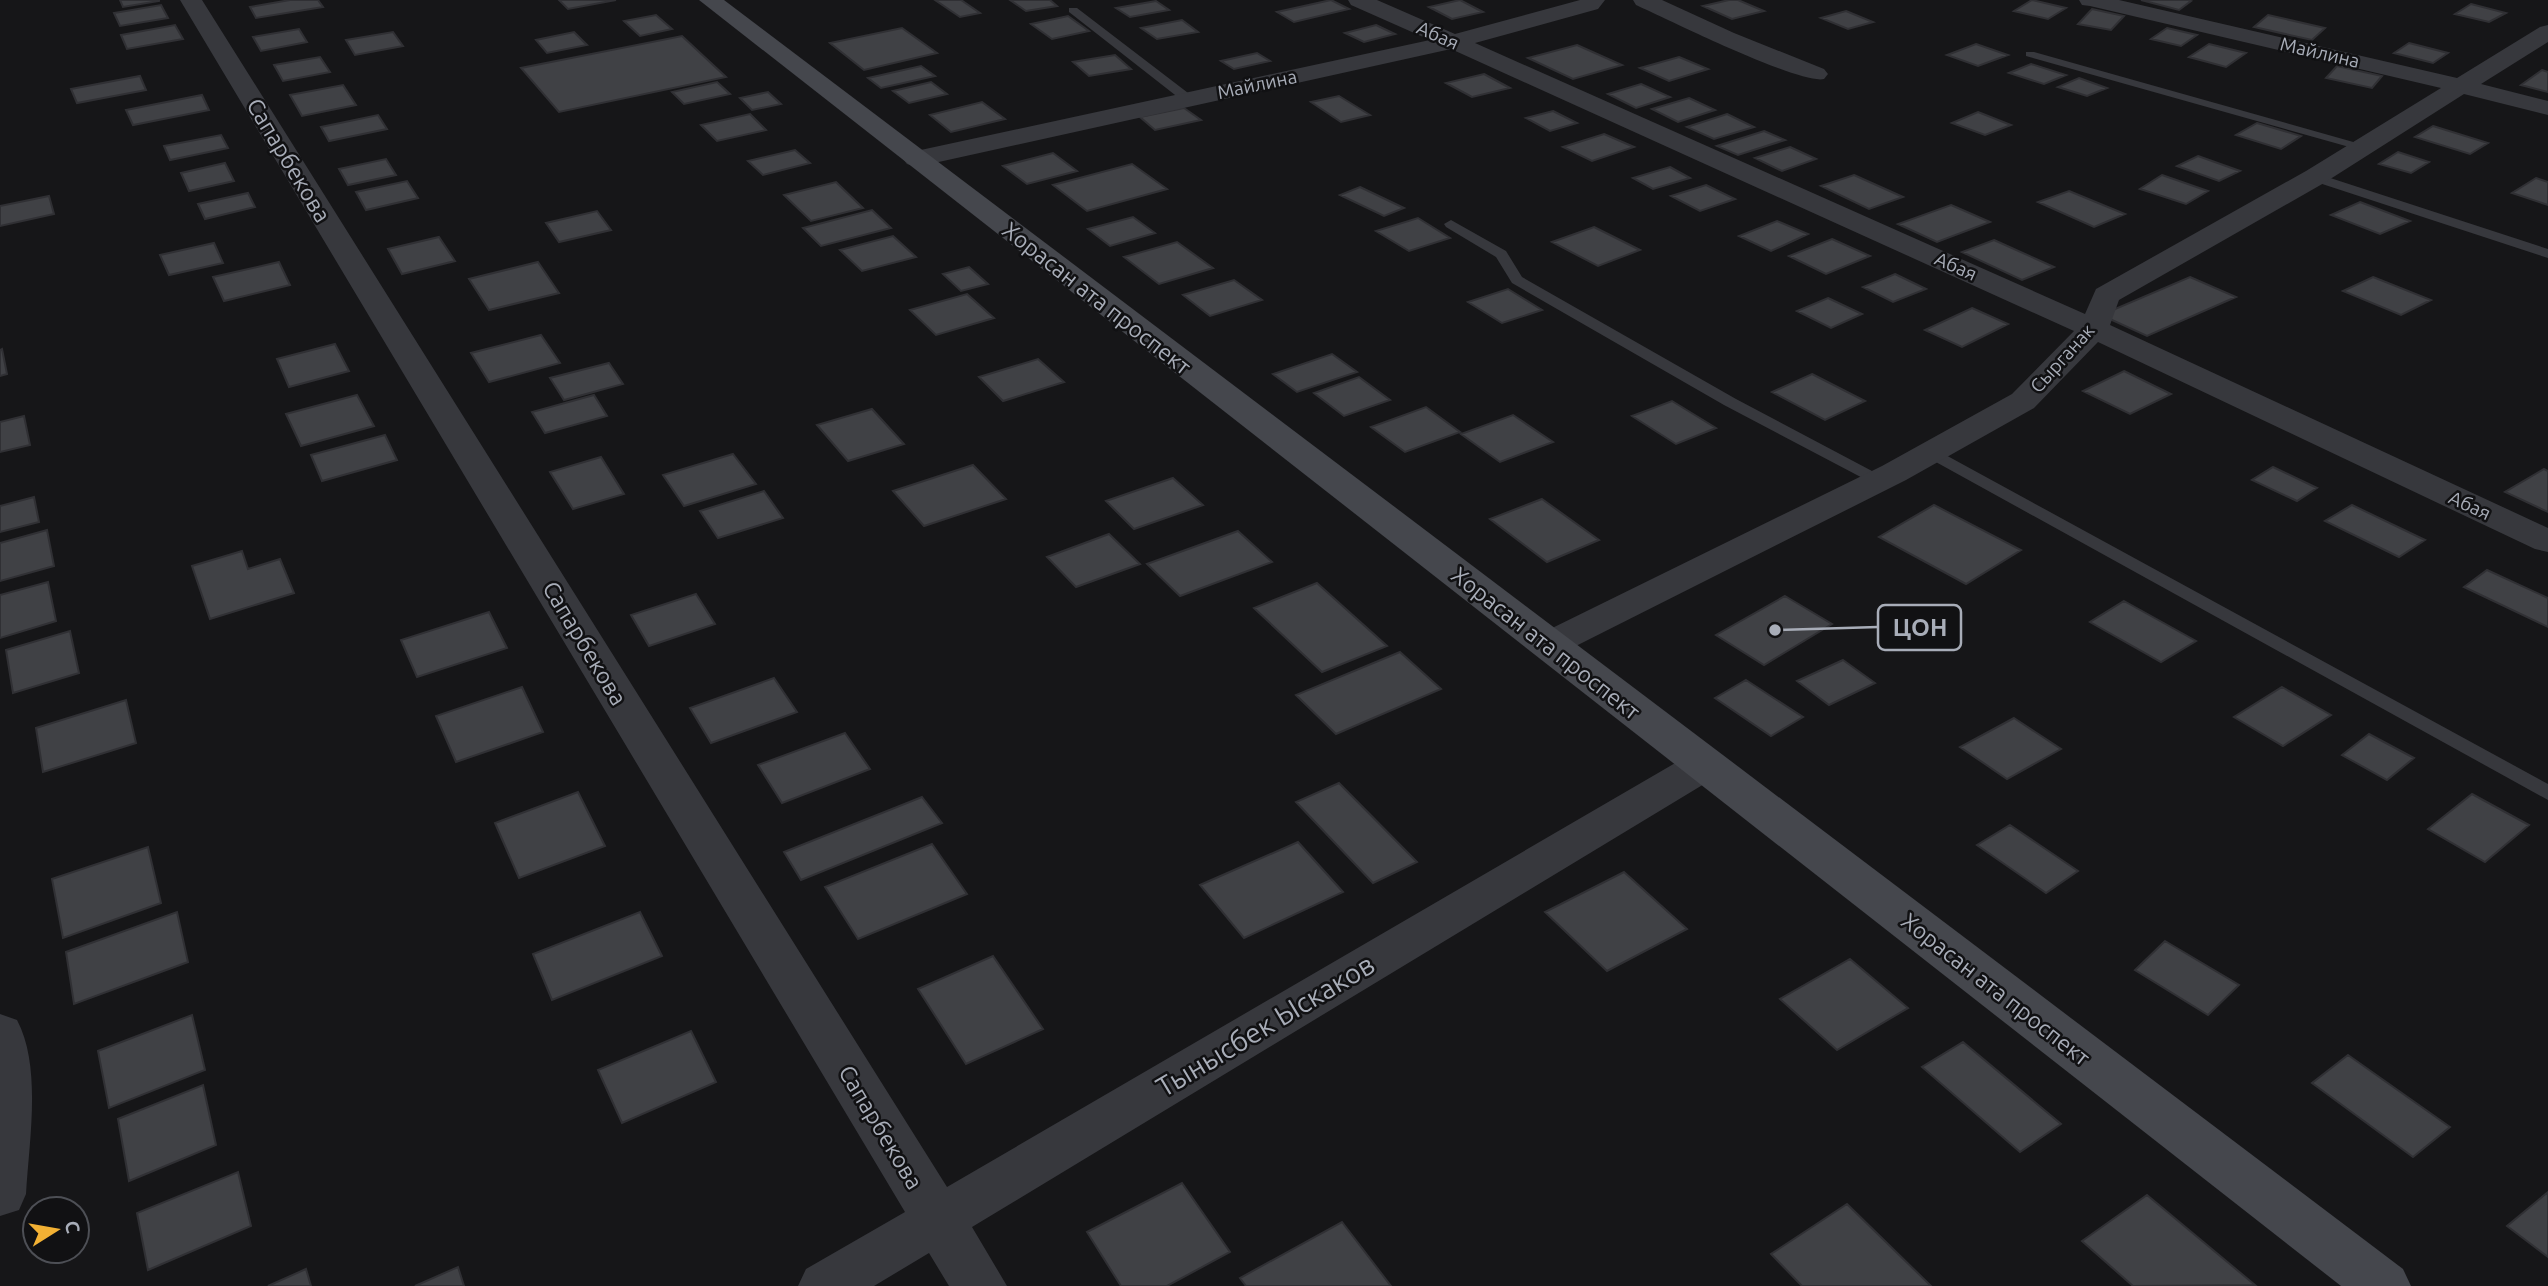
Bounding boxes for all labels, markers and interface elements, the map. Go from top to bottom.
street label: Абая [1414,16,1462,54]
street label: Майлина [2278,32,2362,72]
street label: Майлина [1215,65,1299,103]
street label: Сапарбекова [242,94,336,226]
street label: Хорасан ата проспект [998,217,1196,379]
street label: Абая [1932,247,1980,285]
street label: Сырганак [2025,319,2099,397]
street label: Абая [2446,486,2494,524]
street label: Хорасан ата проспект [1447,562,1645,724]
street label: Сапарбекова [538,577,632,709]
callout: ЦОН [1878,605,1961,650]
text: ЦОН [1893,614,1947,641]
street label: Хорасан ата проспект [1897,908,2095,1070]
street label: Тынысбек Ыскаков [1150,948,1380,1102]
street label: Сапарбекова [834,1061,928,1193]
north arrow [21,1195,91,1265]
text: С [61,1219,85,1235]

